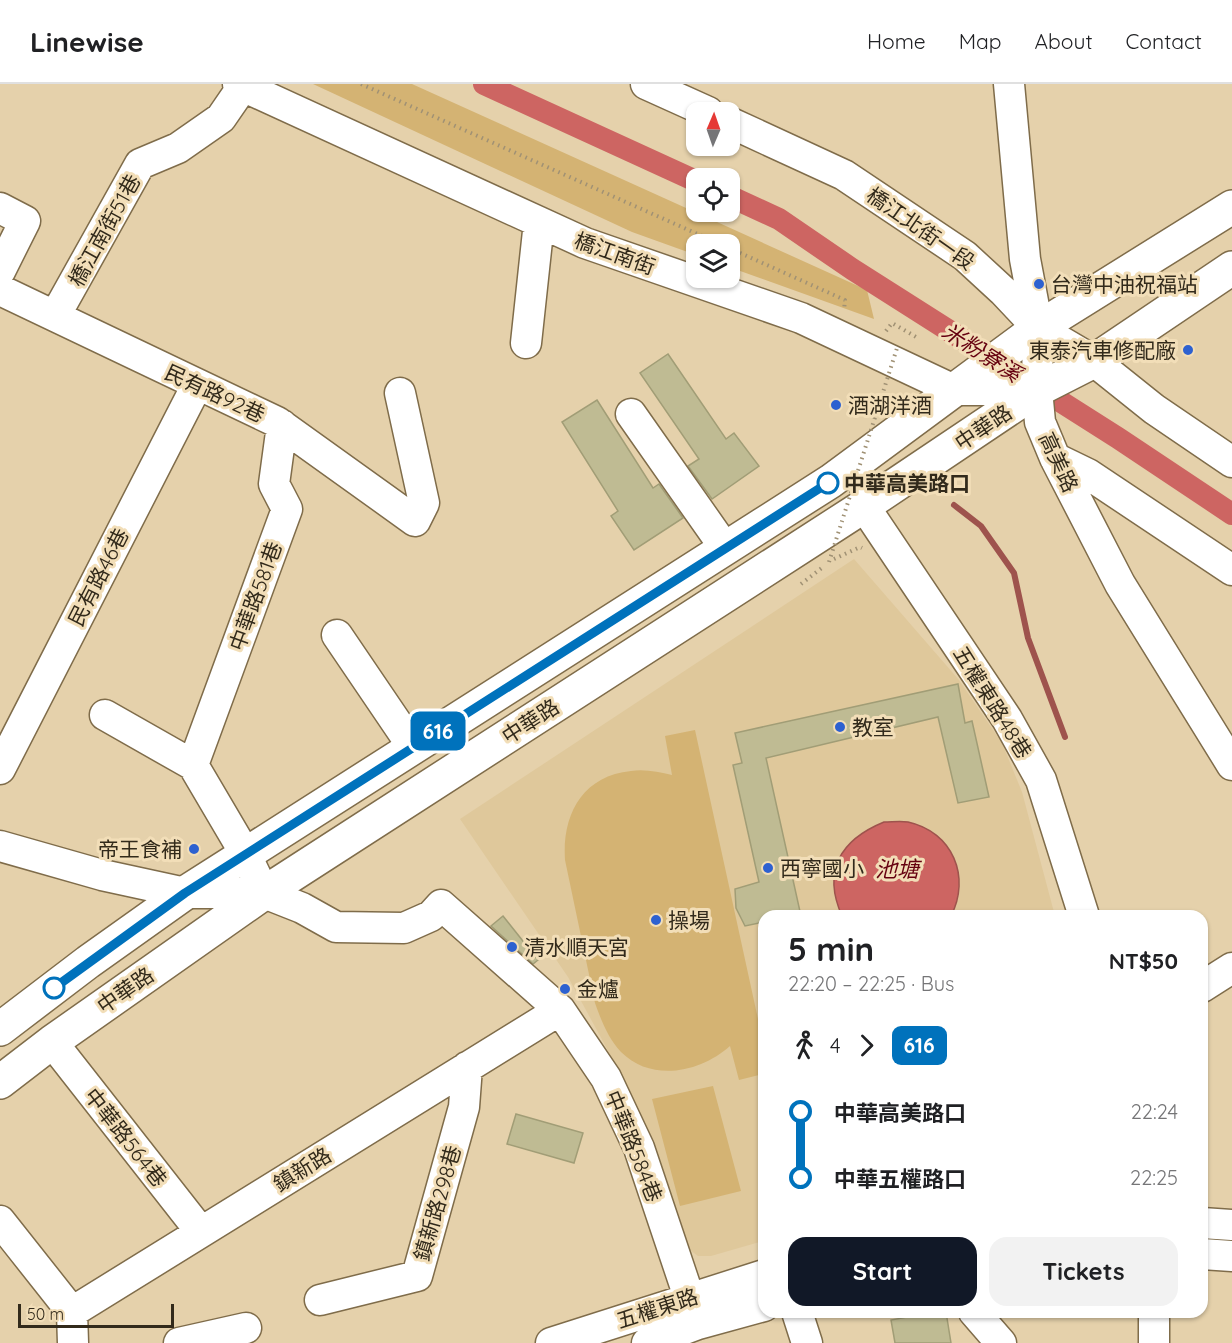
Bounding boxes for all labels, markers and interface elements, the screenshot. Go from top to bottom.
text: Linewise [30,24,144,59]
text: Home [867,28,926,54]
text: Map [959,28,1002,54]
text: About [1035,28,1093,54]
text: Contact [1126,28,1202,54]
north arrow [686,102,740,156]
map controls [686,102,740,288]
button: locate [686,168,740,222]
street label: 橋江南街51巷 [63,169,145,291]
street label: 橋江北街一段 [862,181,980,275]
street label: 橋江南街 [571,226,659,280]
button: layers [686,234,740,288]
place label: 台灣中油祝福站 [1051,271,1198,297]
marker: 台灣中油祝福站 [1032,277,1046,291]
water label: 米粉寮溪 [937,316,1029,389]
place label: 東泰汽車修配廠 [1029,337,1176,363]
marker: 東泰汽車修配廠 [1181,343,1195,357]
street label: 民有路92巷 [161,359,269,427]
place label: 酒湖洋酒 [848,392,932,418]
marker: 酒湖洋酒 [829,398,843,412]
street label: 中華路 [950,399,1016,455]
street label: 高美路 [1034,428,1084,496]
place label: 中華高美路口 [844,470,970,496]
marker: 中華高美路口 [817,472,839,494]
street label: 民有路46巷 [62,524,134,630]
street label: 中華路581巷 [223,538,287,654]
street label: 五權東路48巷 [948,641,1038,763]
street label: 中華路 [497,693,563,749]
line badge: 616 [404,712,472,750]
place label: 教室 [852,714,894,740]
text: 616 [423,718,453,744]
marker: 教室 [833,720,847,734]
place label: 帝王食補 [98,836,182,862]
marker: 帝王食補 [187,842,201,856]
place label: 西寧國小 [780,855,864,881]
water label: 池塘 [875,855,923,883]
marker: 西寧國小 [761,861,775,875]
place label: 操場 [668,907,710,933]
marker: 操場 [649,913,663,927]
text: 5 min [788,928,874,969]
place label: 清水順天宮 [524,934,629,960]
marker: 清水順天宮 [505,940,519,954]
text: NT$50 [1109,947,1178,975]
street label: 中華路 [92,961,158,1019]
text: 22:20 – 22:25 · Bus [788,971,954,996]
place label: 金爐 [577,976,619,1002]
unlabelled marker [43,977,65,999]
marker: 金爐 [558,982,572,996]
icon: walk [788,1029,821,1062]
icon: forward [850,1029,883,1062]
text: 616 [904,1032,935,1058]
text: 4 [830,1033,841,1058]
street label: 中華路564巷 [79,1082,173,1192]
street label: 中華路584巷 [600,1086,668,1206]
text: 中華高美路口 [834,1099,966,1127]
text: 22:24 [1131,1099,1178,1124]
street label: 鎮新路 [268,1141,336,1197]
street label: 鎮新路298巷 [408,1142,466,1264]
text: 中華五權路口 [834,1165,966,1193]
text: 22:25 [1130,1165,1178,1190]
button: Start [788,1237,977,1306]
button: Tickets [989,1237,1178,1306]
street label: 五權東路 [613,1283,701,1333]
scale bar [18,1301,174,1328]
text: 50 m [27,1304,64,1324]

